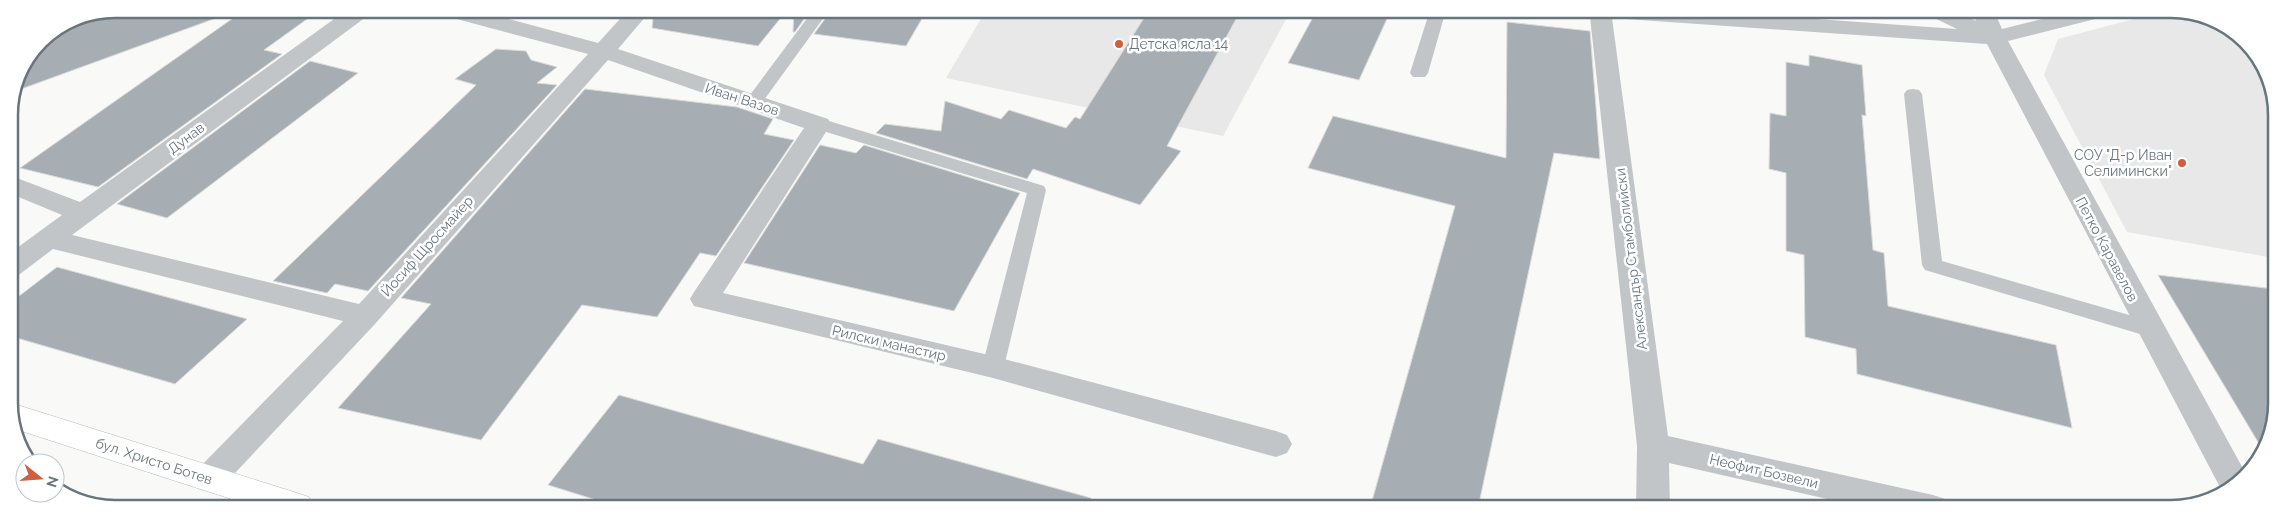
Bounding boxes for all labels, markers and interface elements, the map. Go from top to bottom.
place label: Детска ясла 14 [1129,36,1229,52]
marker: Детска ясла 14 [1113,38,1125,50]
street label: Иван Вазов [703,80,781,118]
street label: Дунав [165,119,207,157]
place label: СОУ "Д-р Иван Селимински" [2074,147,2172,179]
marker: СОУ "Д-р Иван Селимински" [2176,157,2188,169]
street label: Александър Стамболийски [1612,167,1650,351]
street label: Йосиф Щросмайер [377,192,476,299]
street label: Петко Каравелов [2073,194,2141,304]
street label: Рилски манастир [830,322,948,364]
street label: бул. Христо Ботев [94,435,214,487]
street label: Неофит Бозвели [1708,451,1820,491]
north arrow [15,453,65,503]
text: N [43,474,62,489]

